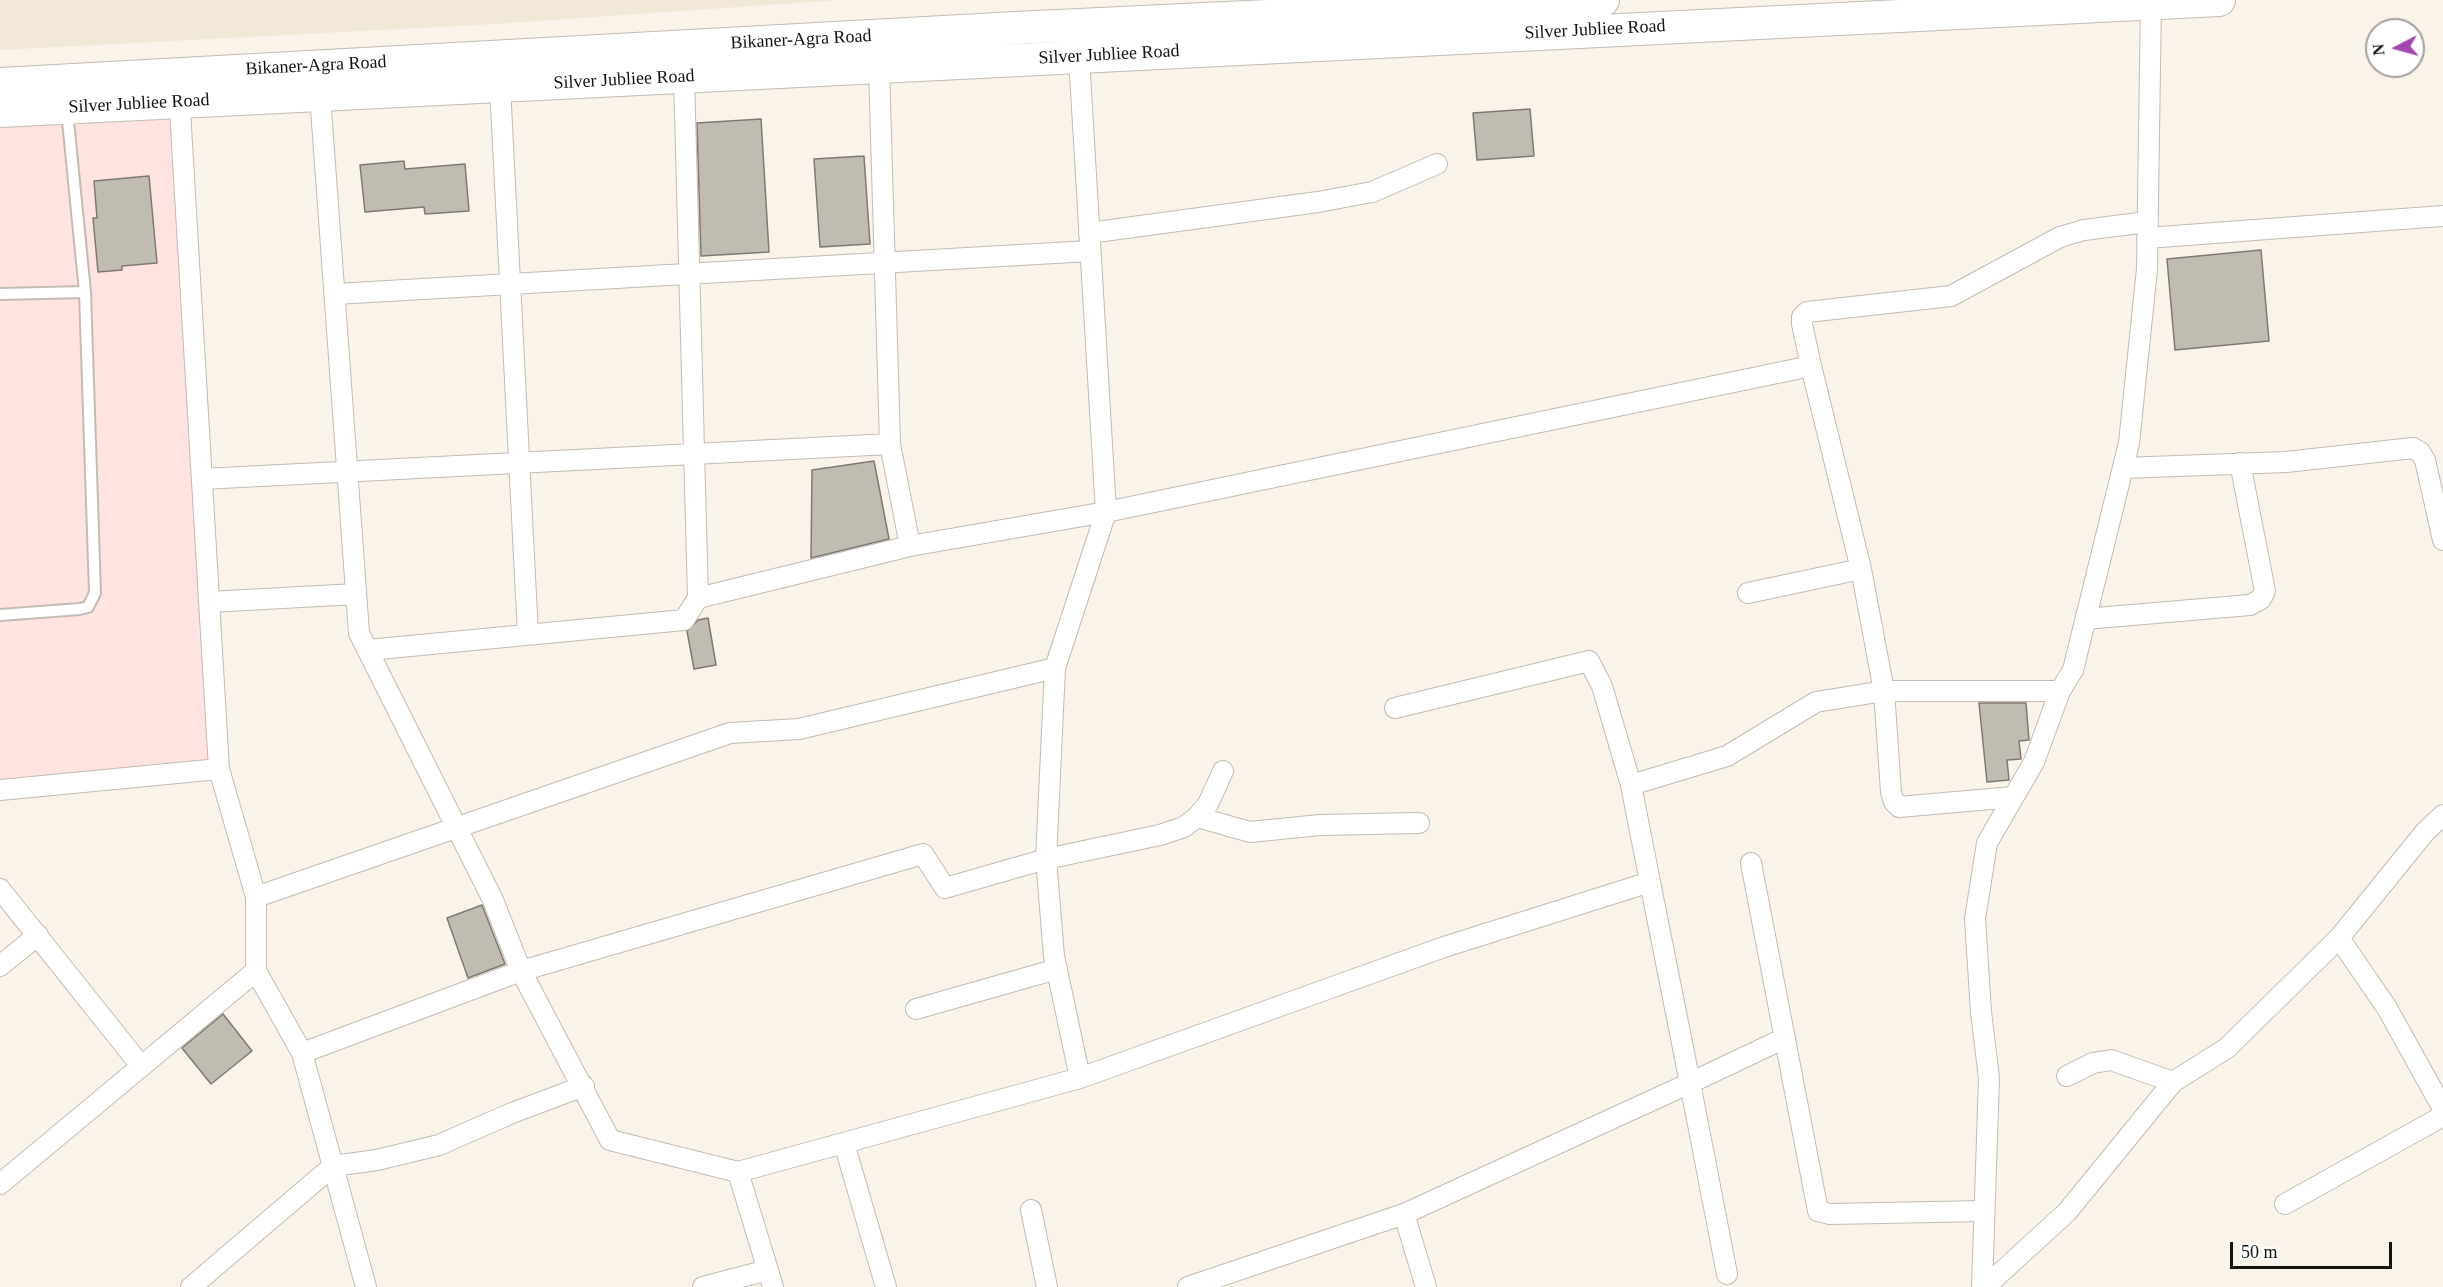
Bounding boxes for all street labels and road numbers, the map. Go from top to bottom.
street label: Silver Jubliee Road [1524,16,1666,44]
street label: Bikaner-Agra Road [730,26,872,54]
street label: Silver Jubliee Road [1038,41,1180,69]
street label: Bikaner-Agra Road [245,52,387,80]
street label: Silver Jubliee Road [553,66,695,94]
street label: Silver Jubliee Road [68,90,210,118]

